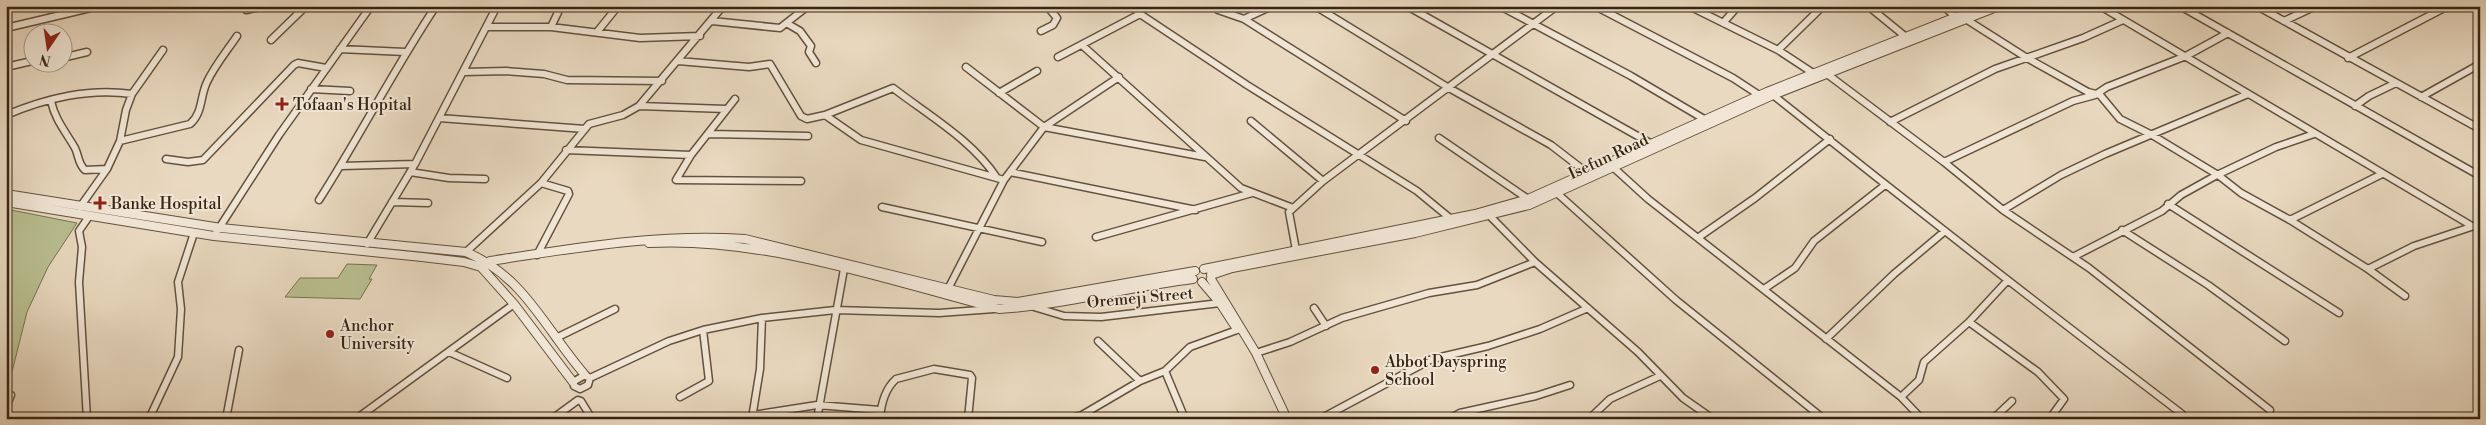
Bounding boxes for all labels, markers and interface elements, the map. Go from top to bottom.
north arrow [22,22,72,72]
text: N [38,50,53,70]
place label: Tofaan's Hopital [293,95,412,115]
marker: Tofaan's Hopital [275,97,289,111]
street label: Isefun Road [1565,130,1652,184]
place label: Banke Hospital [110,194,222,214]
marker: Banke Hospital [93,196,107,210]
street label: Oremeji Street [1086,283,1194,313]
place label: Anchor University [339,316,415,354]
marker: Anchor University [324,328,336,340]
place label: Abbot Dayspring School [1384,352,1507,390]
marker: Abbot Dayspring School [1369,364,1381,376]

